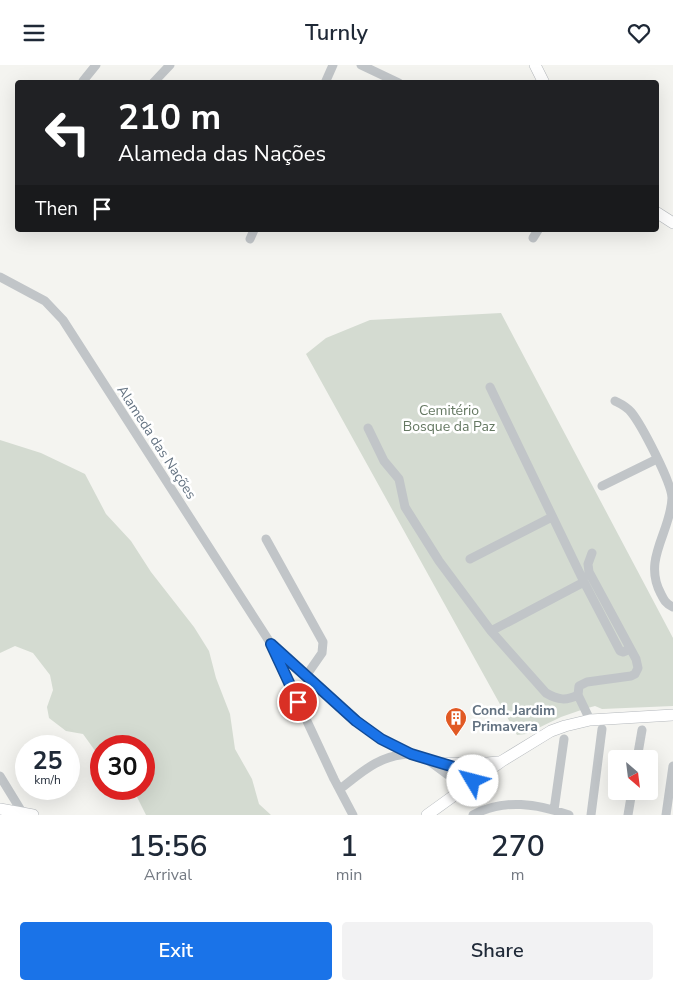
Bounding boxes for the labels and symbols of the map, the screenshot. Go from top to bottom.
street label: Alameda das Nações [113,382,201,503]
park label: Cemitério Bosque da Paz [403,401,496,436]
pin [277,681,319,723]
place label: Cond. Jardim Primavera [472,701,555,736]
building icon: Cond. Jardim Primavera [444,706,468,737]
speed limit sign: 30 [90,735,155,800]
north arrow [608,750,658,800]
position arrow [446,754,498,806]

